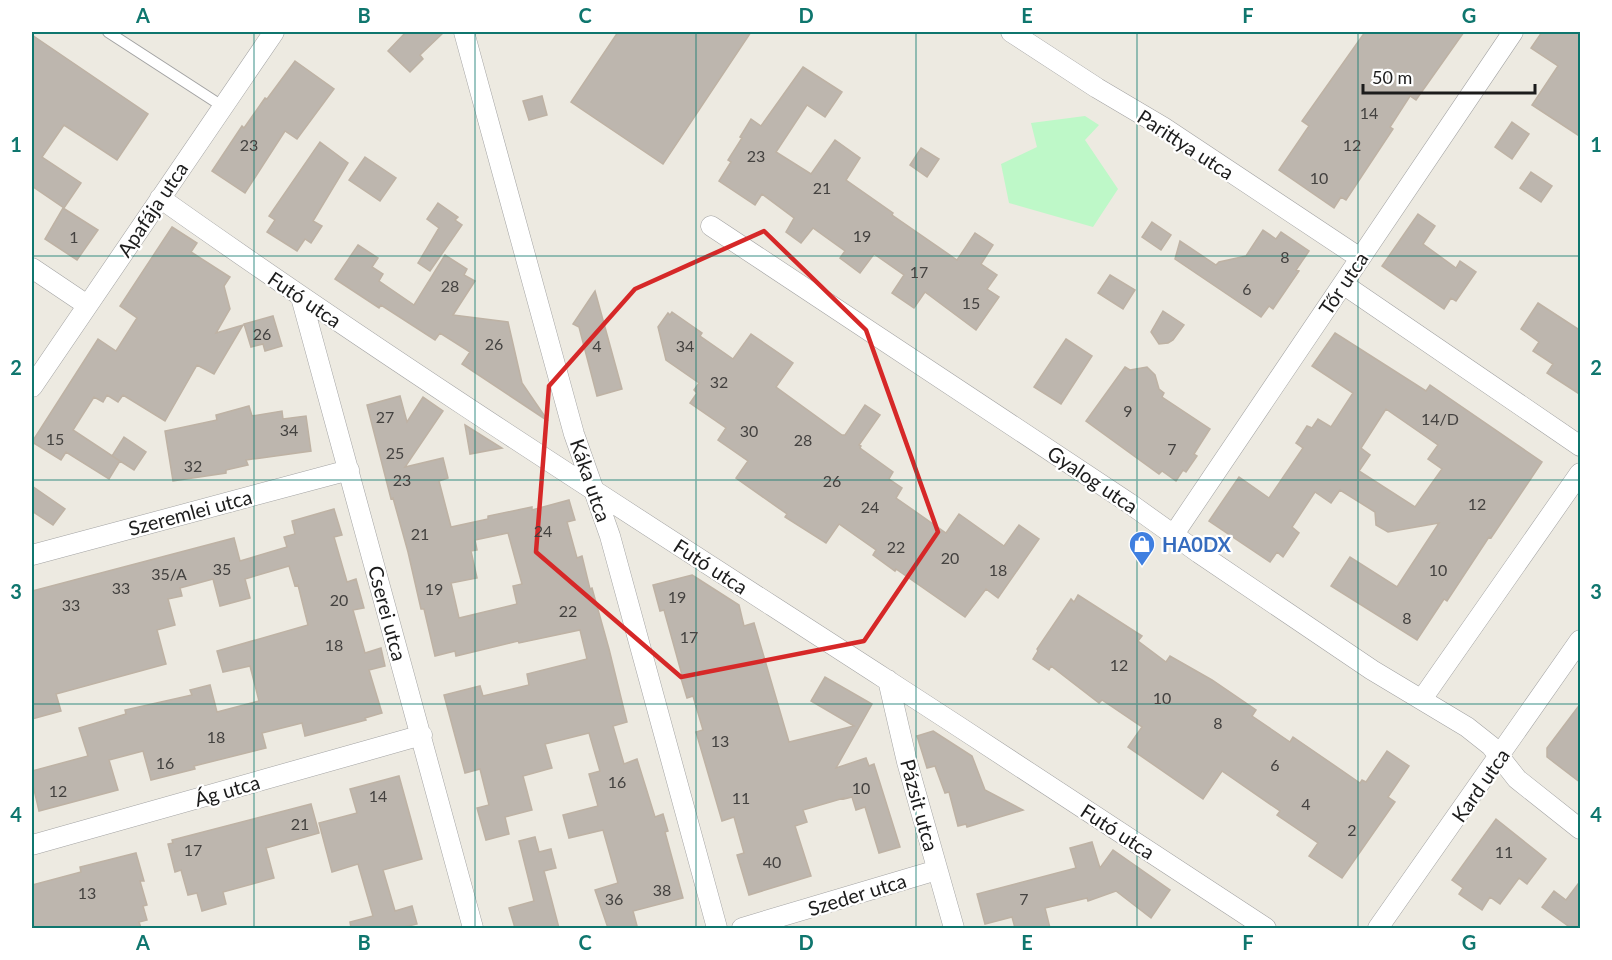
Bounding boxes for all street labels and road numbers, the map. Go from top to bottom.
street label: Parittya utca [1133,104,1239,184]
street label: Apafája utca [112,157,192,261]
street label: Tőr utca [1313,247,1373,319]
street label: Futó utca [264,266,346,332]
street label: Káka utca [566,435,616,525]
street label: Gyalog utca [1043,440,1143,518]
street label: Szeremlei utca [126,484,254,540]
street label: Futó utca [670,533,752,599]
street label: Cserei utca [364,563,412,663]
street label: Kard utca [1446,744,1514,826]
street label: Pázsit utca [896,756,944,854]
street label: Ág utca [192,769,262,811]
street label: Futó utca [1077,798,1159,864]
street label: Szeder utca [805,868,909,920]

